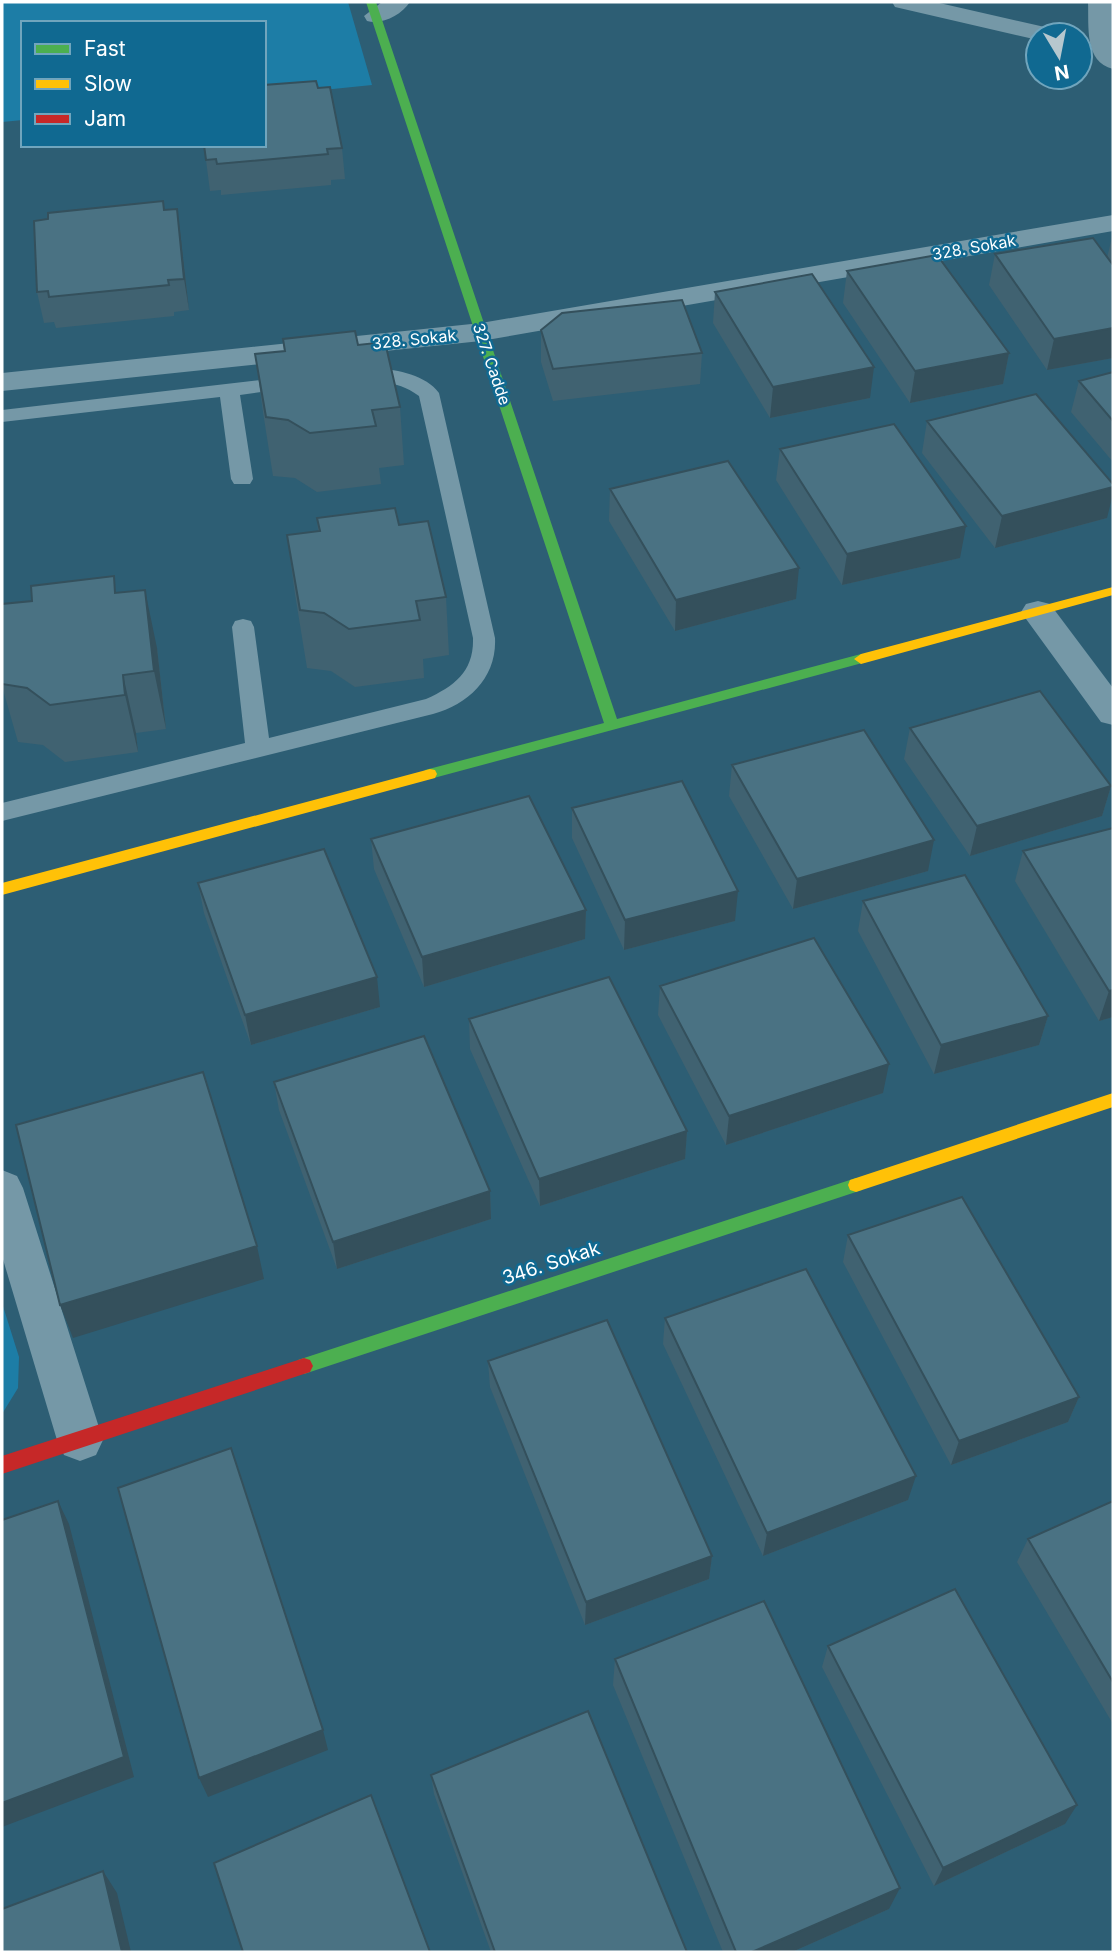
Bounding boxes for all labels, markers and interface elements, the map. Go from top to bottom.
legend [21,21,266,147]
north arrow [1024,21,1094,91]
text: Fast [84,36,126,61]
text: N [1053,60,1071,85]
text: Slow [84,71,132,96]
text: Jam [84,106,126,131]
street label: 328. Sokak [931,230,1018,264]
street label: 327. Cadde [469,320,515,408]
street label: 328. Sokak [371,325,457,353]
street label: 346. Sokak [499,1236,603,1290]

